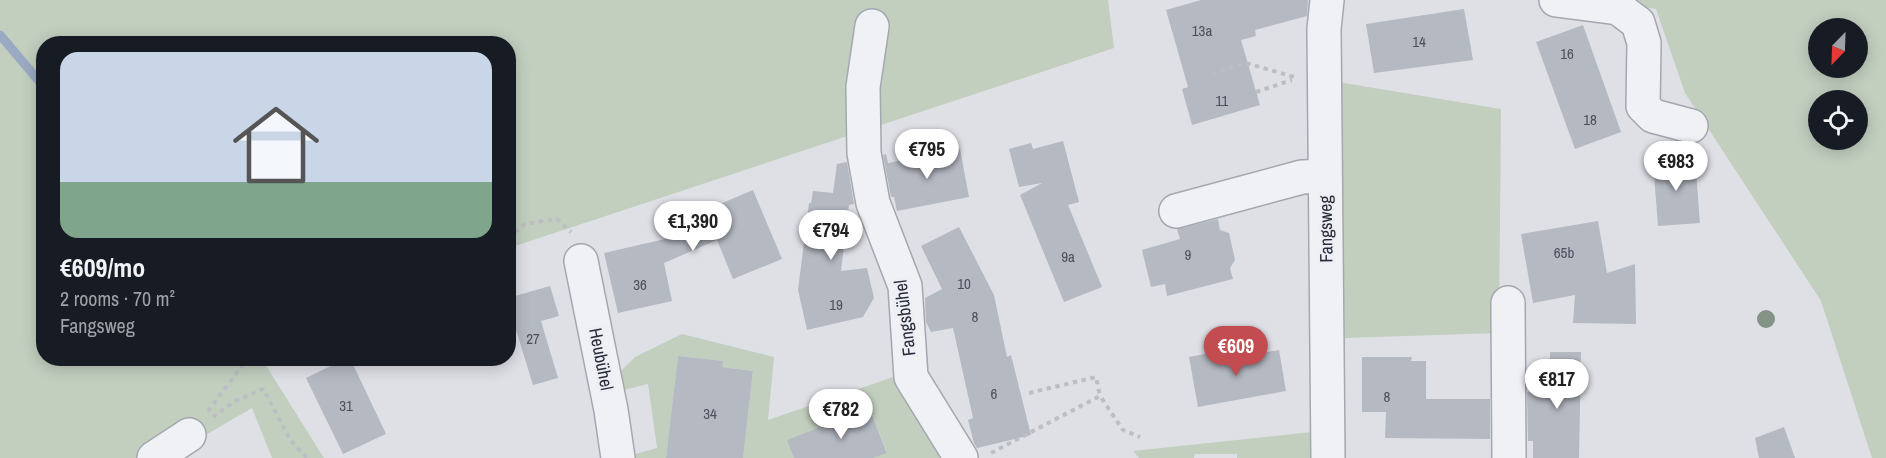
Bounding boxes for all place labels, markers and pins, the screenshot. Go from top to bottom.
pin: €795 [891,129,963,180]
pin: €983 [1640,141,1712,192]
pin: €1,390 [644,201,742,252]
pin: €794 [795,210,867,261]
pin: €609 [1200,326,1272,377]
pin: €817 [1521,359,1593,410]
pin: €782 [805,389,877,440]

